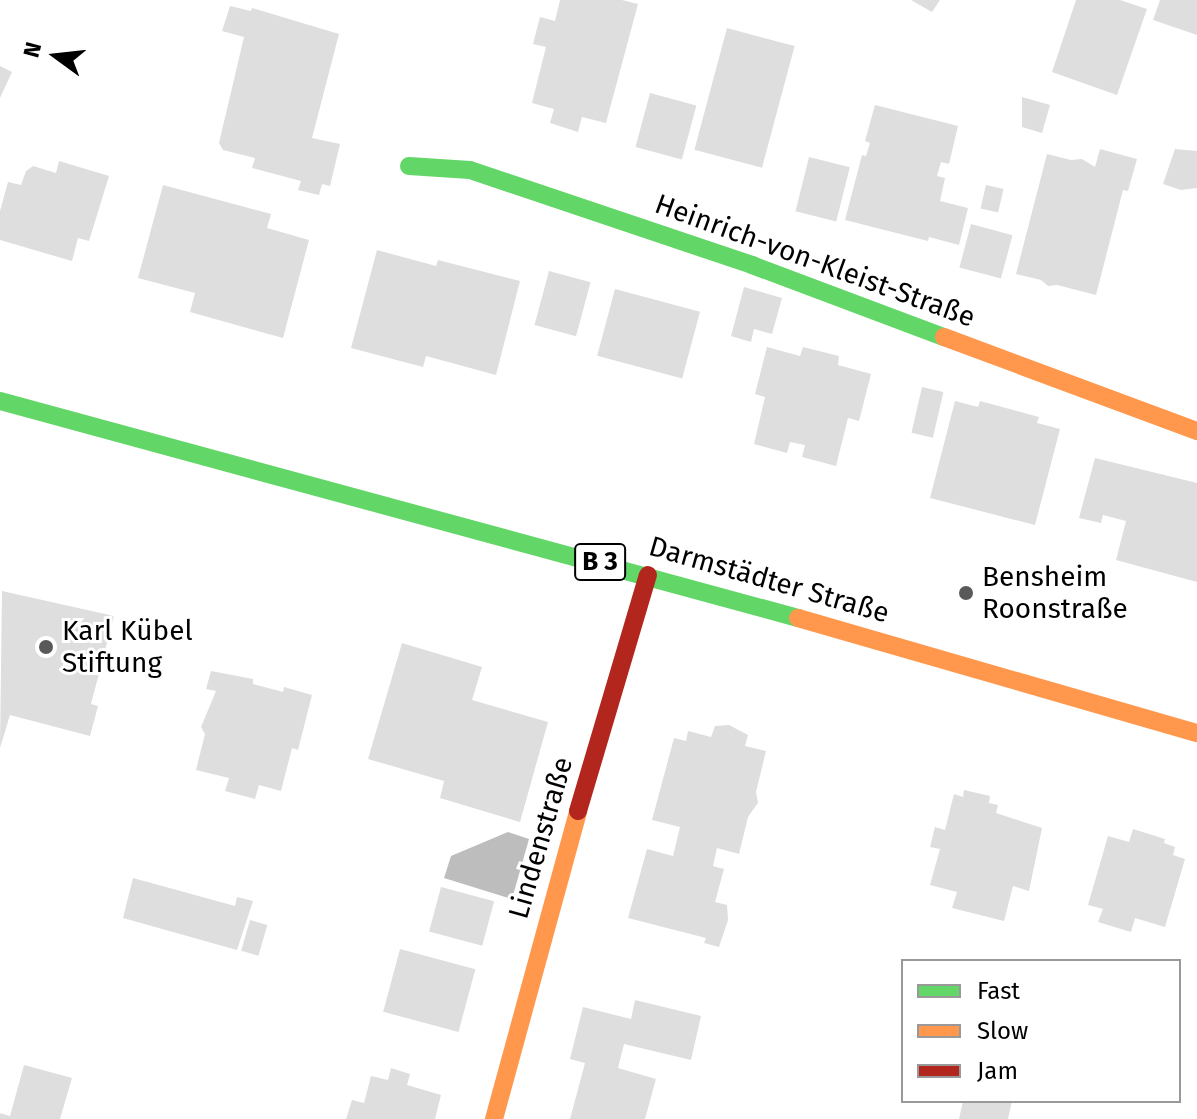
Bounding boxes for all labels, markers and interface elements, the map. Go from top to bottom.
north arrow [16,16,96,96]
text: N [17,39,47,60]
street label: Heinrich-von-Kleist-Straße [650,187,980,335]
street label: Darmstädter Straße [645,530,893,630]
road number: B 3 [574,540,626,584]
place label: Bensheim Roonstraße [982,560,1128,626]
marker: Bensheim Roonstraße [957,584,975,602]
place label: Karl Kübel Stiftung [62,614,193,680]
marker: Karl Kübel Stiftung [37,638,55,656]
street label: Lindenstraße [502,753,580,923]
legend [901,959,1181,1103]
text: Fast [977,977,1020,1005]
text: Slow [977,1017,1028,1045]
text: Jam [977,1057,1018,1085]

